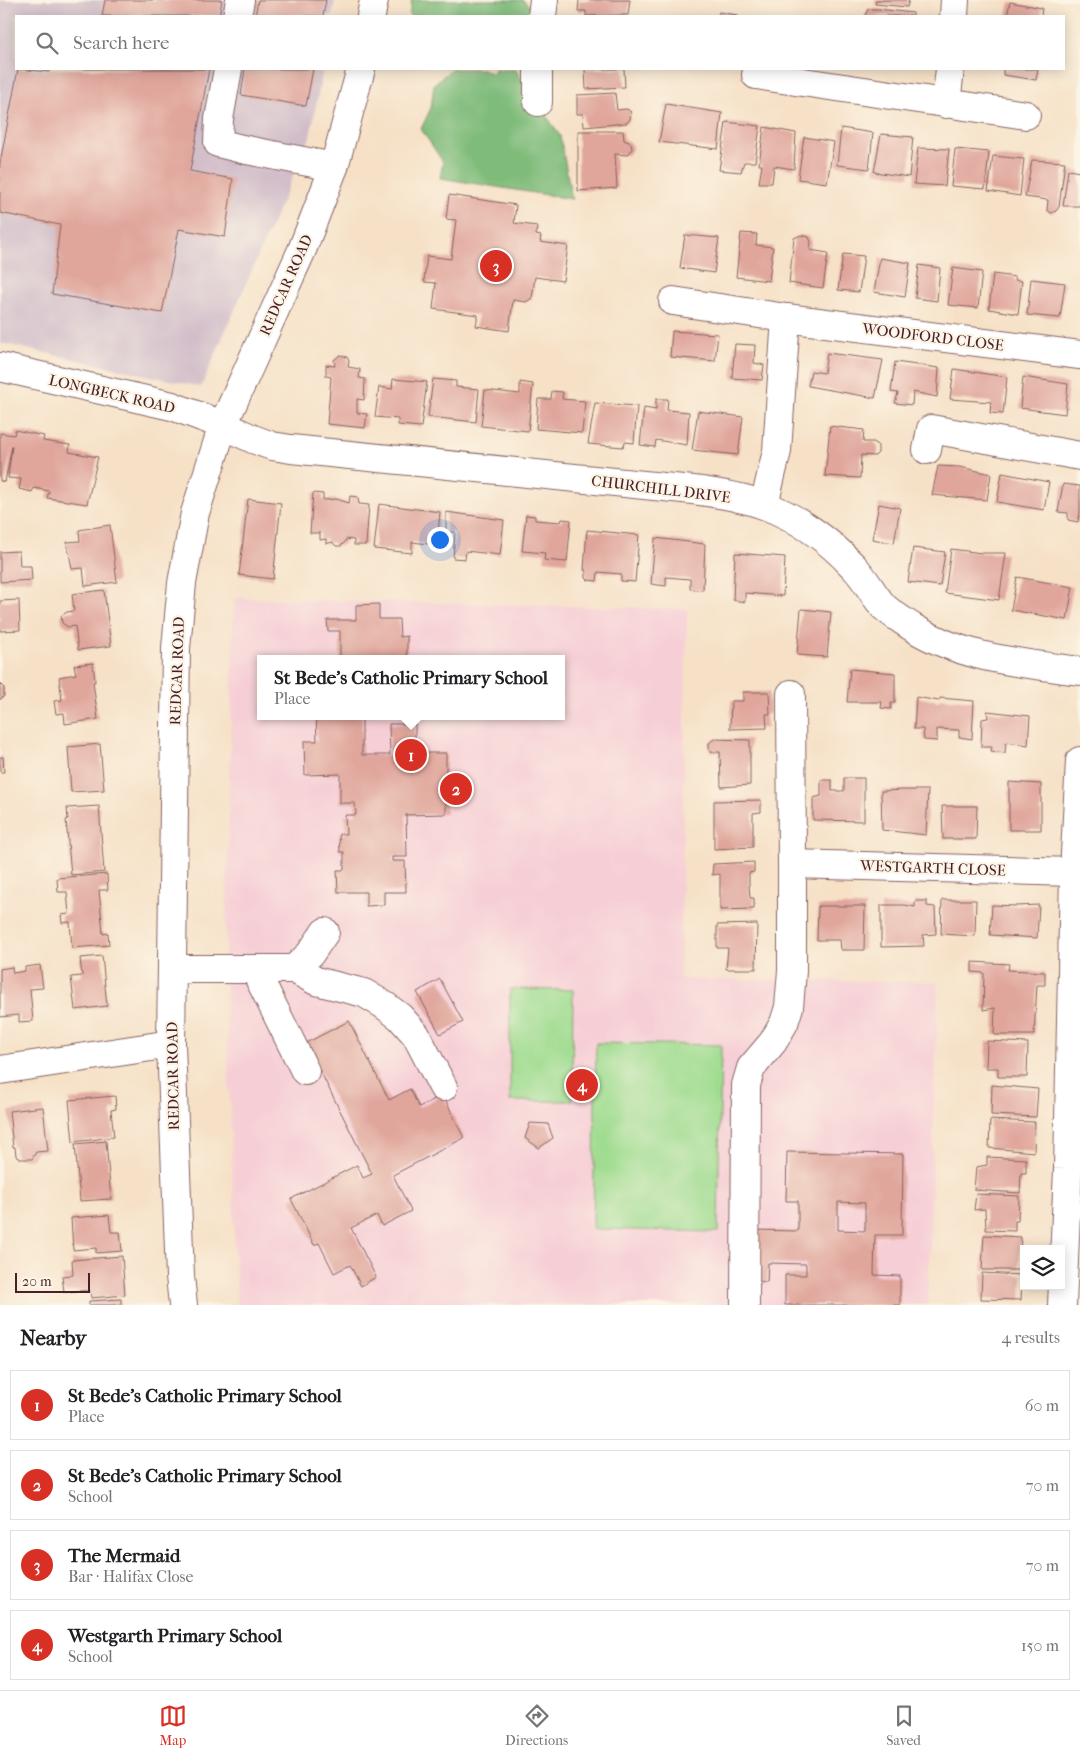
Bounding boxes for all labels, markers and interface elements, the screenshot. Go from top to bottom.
search box [15,15,1065,70]
icon: search [33,29,61,57]
text: Search here [73,32,169,54]
street label: REDCAR ROAD [256,232,316,338]
pin: 3 [480,247,512,285]
street label: WOODFORD CLOSE [860,319,1005,355]
street label: LONGBECK ROAD [47,371,177,417]
street label: CHURCHILL DRIVE [590,472,732,506]
your location [427,527,453,553]
street label: REDCAR ROAD [166,616,188,726]
popup [257,655,565,720]
text: St Bede’s Catholic Primary School [274,667,548,689]
text: Place [274,689,311,708]
pin: 1 [395,736,427,774]
pin: 2 [440,770,472,808]
street label: WESTGARTH CLOSE [859,856,1006,880]
street label: REDCAR ROAD [163,1022,183,1130]
pin: 4 [566,1066,598,1104]
map controls [1020,1245,1065,1290]
button: layers [1020,1245,1065,1290]
scale bar [15,1270,90,1293]
text: 20 m [22,1273,52,1290]
text: Nearby [20,1326,86,1350]
text: 4 results [1002,1328,1060,1347]
text: St Bede’s Catholic Primary School [68,1385,342,1407]
text: 1 [34,1396,40,1415]
text: 60 m [1025,1396,1059,1415]
text: Place [68,1407,104,1426]
text: St Bede's Catholic Primary School [68,1465,342,1487]
text: 2 [33,1476,41,1495]
text: 70 m [1026,1476,1059,1495]
text: School [68,1487,113,1506]
text: The Mermaid [68,1545,180,1567]
text: 3 [34,1556,40,1575]
text: 70 m [1026,1556,1059,1575]
text: Bar · Halifax Close [68,1567,193,1586]
text: Westgarth Primary School [68,1625,282,1647]
text: 4 [32,1636,42,1655]
text: 150 m [1021,1636,1059,1655]
text: School [68,1647,113,1666]
tab: Map [159,1702,187,1749]
tab: Directions [505,1702,568,1749]
tab: Saved [886,1702,921,1749]

